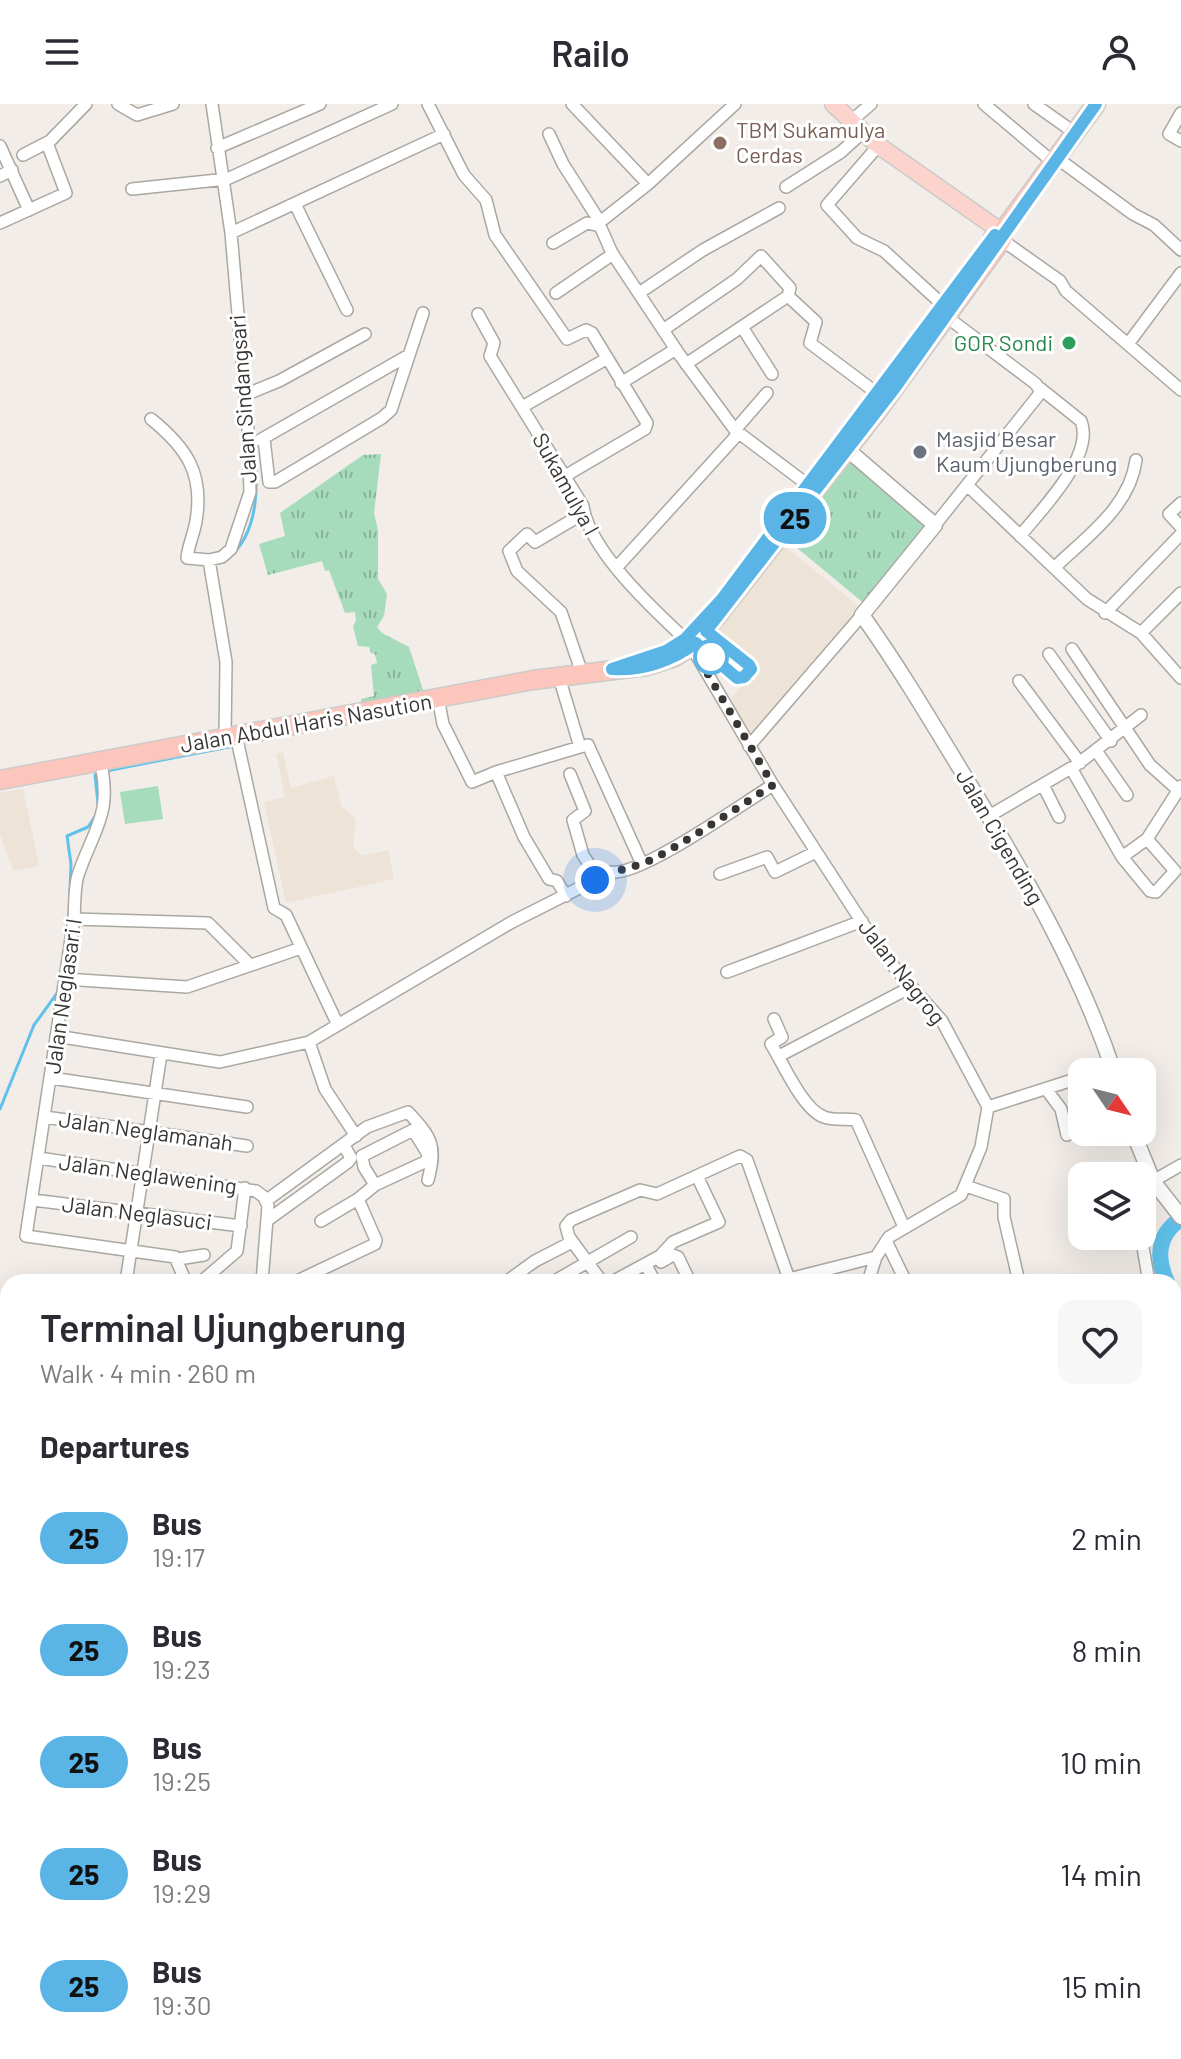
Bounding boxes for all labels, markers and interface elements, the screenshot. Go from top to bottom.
icon: menu [40,30,84,74]
icon: person [1097,30,1141,74]
text: Railo [551,31,630,74]
place label: TBM Sukamulya Cerdas [736,116,885,167]
marker: TBM Sukamulya Cerdas [711,134,729,152]
street label: Jalan Sindangsari [223,314,261,484]
place label: GOR Sondi [954,329,1053,355]
marker: GOR Sondi [1060,334,1078,352]
place label: Masjid Besar Kaum Ujungberung [936,425,1117,476]
street label: Sukamulya I [528,428,606,539]
marker: Masjid Besar Kaum Ujungberung [911,443,929,461]
line badge: 25 [759,492,831,544]
text: 25 [780,501,810,535]
unlabelled marker [694,640,728,674]
street label: Jalan Abdul Haris Nasution [178,687,434,757]
street label: Jalan Cigending [952,764,1050,909]
your location [575,860,615,900]
street label: Jalan Nagrog [854,914,952,1029]
street label: Jalan Neglasari I [38,916,86,1075]
north arrow [1068,1058,1156,1146]
map controls [1068,1058,1156,1250]
street label: Jalan Neglamanah [57,1105,235,1155]
street label: Jalan Neglawening [58,1148,239,1198]
button: layers [1068,1162,1156,1250]
street label: Jalan Neglasuci [61,1190,213,1234]
button: heart [1058,1300,1142,1384]
text: Terminal Ujungberung [40,1304,406,1350]
text: Walk · 4 min · 260 m [40,1357,256,1388]
text: Departures [40,1428,190,1464]
text: Bus [152,1505,202,1541]
text: 2 min [1071,1520,1142,1556]
text: 25 [69,1521,99,1555]
text: 19:17 [152,1541,205,1572]
text: Bus [152,1617,202,1653]
text: 8 min [1072,1632,1142,1668]
text: 25 [69,1633,99,1667]
text: 19:23 [152,1653,211,1684]
text: Bus [152,1729,202,1765]
text: 10 min [1060,1744,1142,1780]
text: 25 [69,1745,99,1779]
text: 19:25 [152,1765,211,1796]
text: Bus [152,1841,202,1877]
text: 14 min [1060,1856,1142,1892]
text: 25 [69,1857,99,1891]
text: 19:29 [152,1877,211,1908]
text: Bus [152,1953,202,1989]
text: 15 min [1061,1968,1142,2004]
text: 25 [69,1969,99,2003]
text: 19:30 [152,1989,212,2020]

